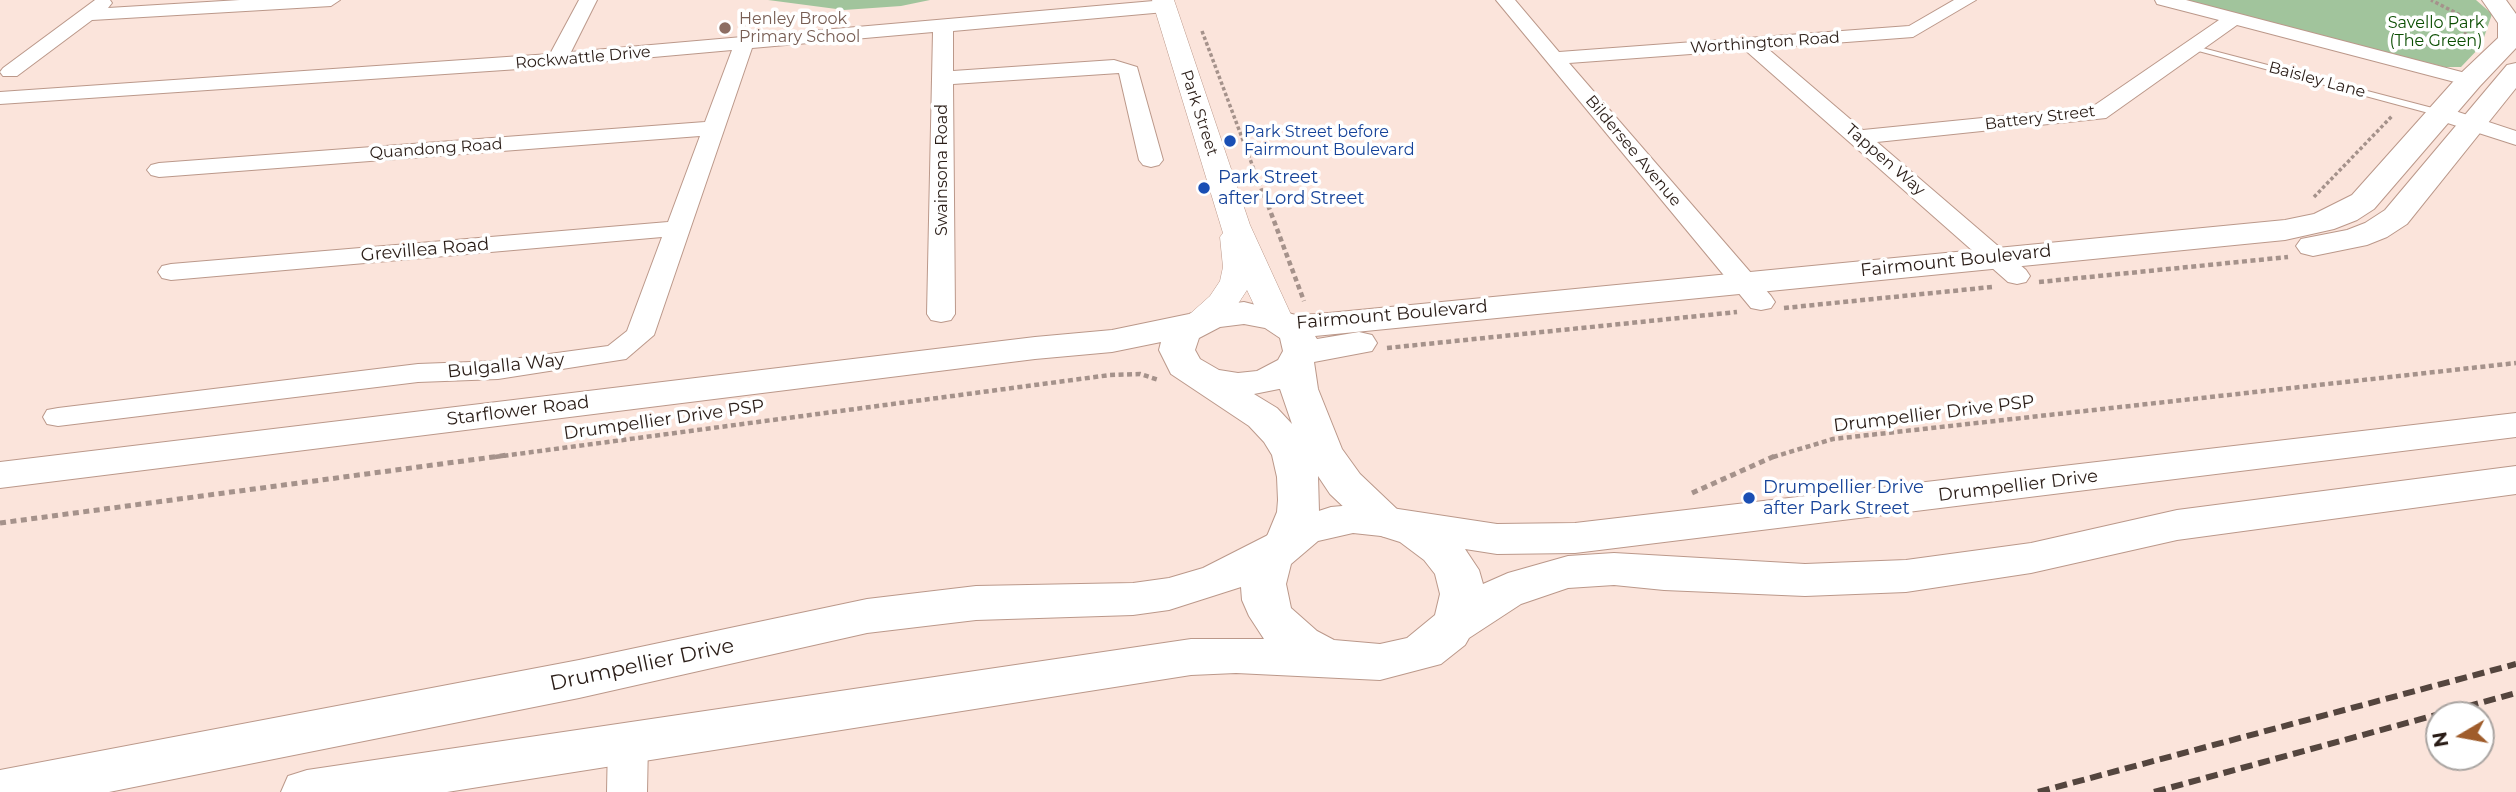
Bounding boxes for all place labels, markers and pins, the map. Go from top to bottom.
place label: Henley Brook Primary School [739,9,860,47]
marker: Henley Brook Primary School [717,20,733,36]
place label: Park Street before Fairmount Boulevard [1244,122,1415,160]
marker: Park Street before Fairmount Boulevard [1222,133,1238,149]
place label: Park Street after Lord Street [1218,167,1365,210]
marker: Park Street after Lord Street [1196,180,1212,196]
place label: Drumpellier Drive after Park Street [1763,477,1924,520]
marker: Drumpellier Drive after Park Street [1741,490,1757,506]

